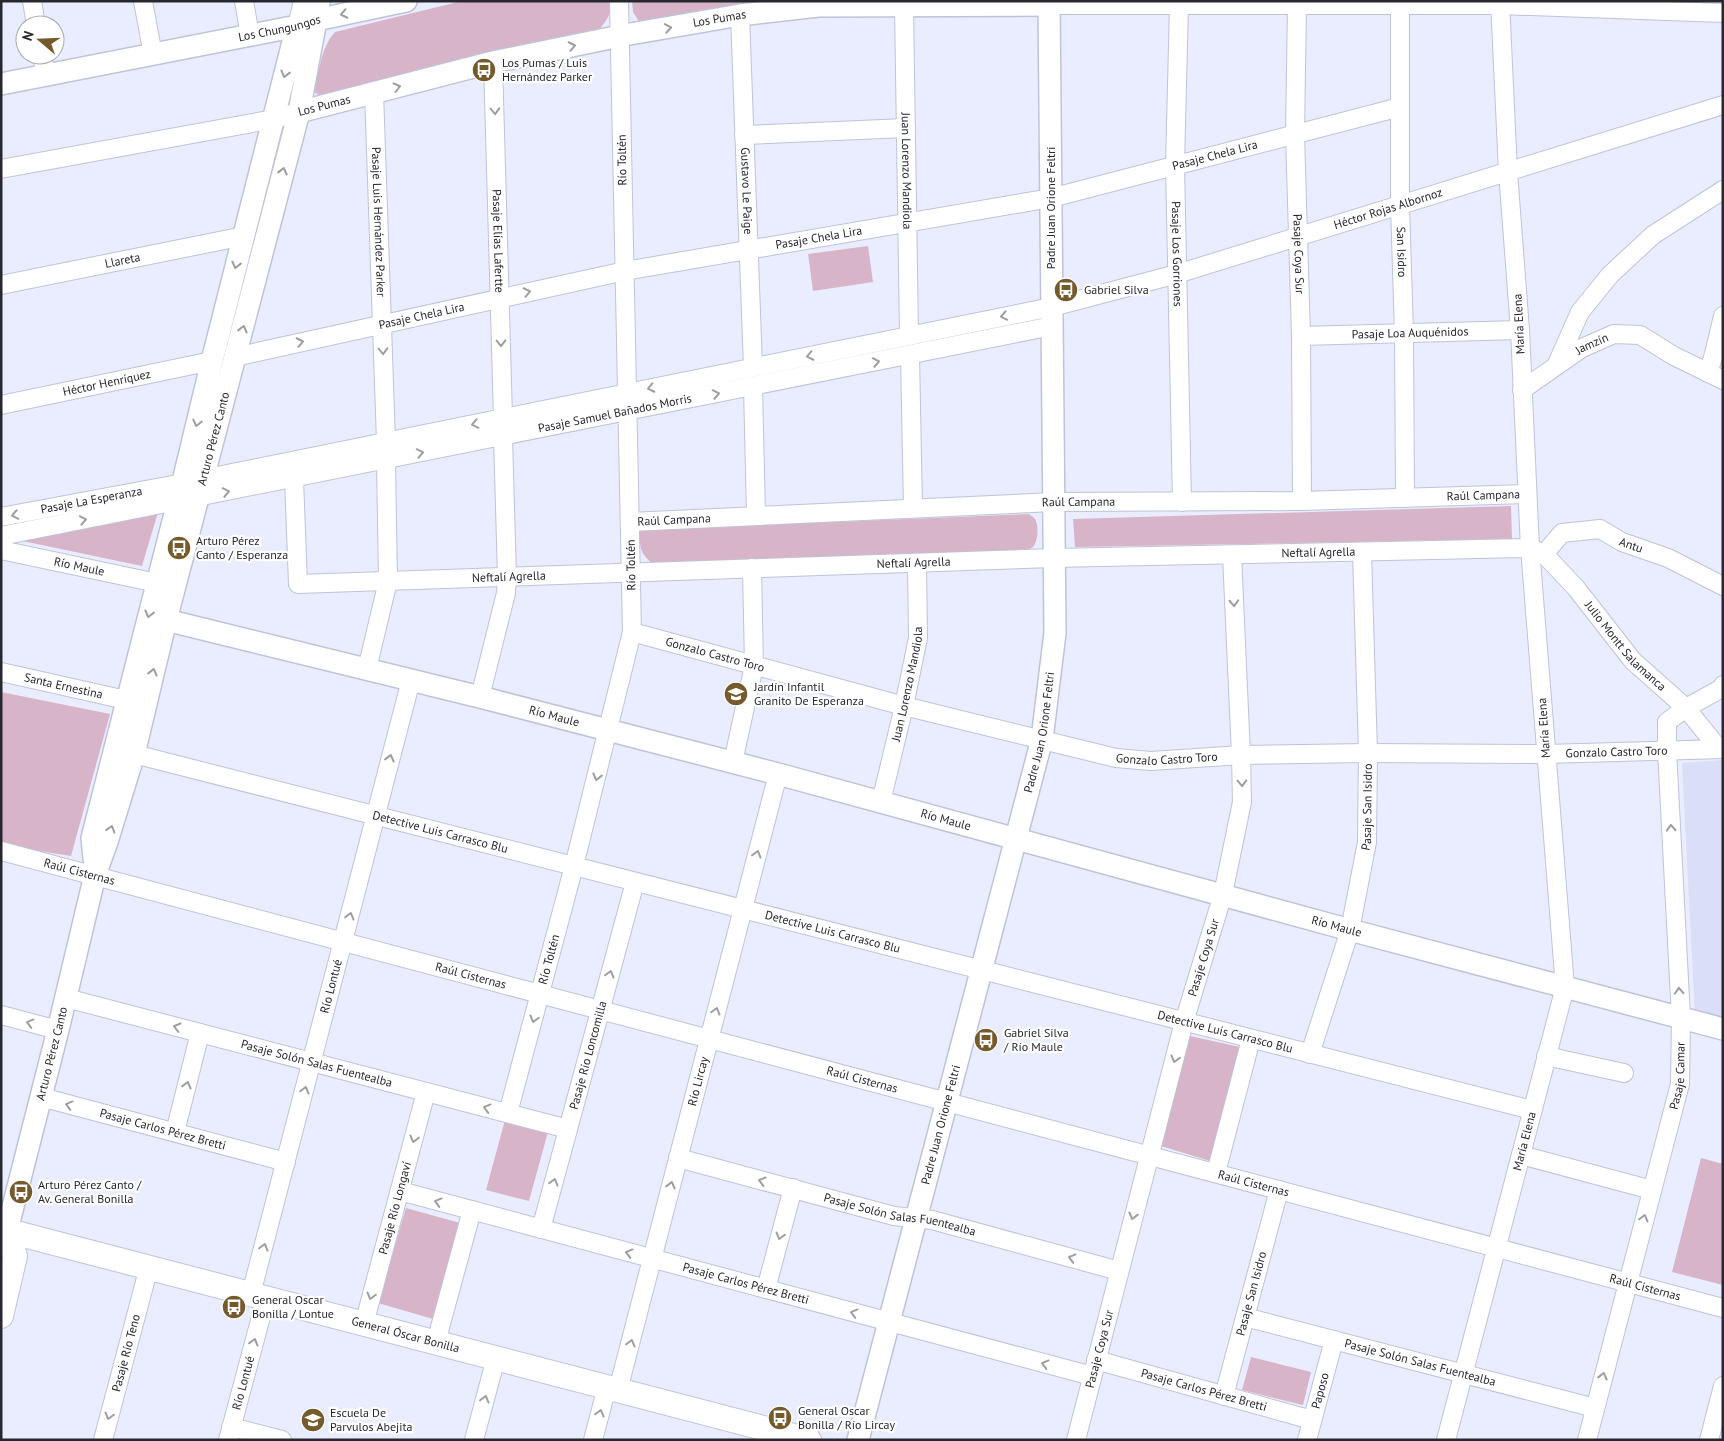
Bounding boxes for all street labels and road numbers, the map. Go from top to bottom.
street label: Los Pumas [692,6,747,30]
street label: Los Chungungos [237,11,322,44]
street label: Los Pumas [296,91,352,119]
street label: Juan Lorenzo Mandiola [899,111,915,230]
street label: Río Toltén [614,134,629,186]
street label: Pasaje Chela Lira [1171,136,1259,173]
street label: Pasaje Luis Hernández Parker [369,147,389,297]
street label: Gustavo Le Paige [738,147,756,235]
street label: Padre Juan Orione Feltri [1043,147,1058,269]
street label: Héctor Rojas Albornoz [1332,184,1444,232]
street label: Pasaje Elías Lafertte [490,189,507,293]
street label: Pasaje Los Gorriones [1169,201,1186,307]
street label: Pasaje Coya Sur [1290,214,1308,294]
street label: Pasaje Chela Lira [774,223,863,252]
street label: San Isidro [1394,226,1410,278]
street label: Llareta [103,249,142,271]
street label: María Elena [1509,293,1528,355]
street label: Pasaje Chela Lira [377,299,466,332]
street label: Pasaje Loa Auquénidos [1351,323,1469,342]
street label: Jamzín [1571,329,1610,358]
street label: Héctor Henríquez [61,366,152,399]
street label: Arturo Pérez Canto [194,390,232,487]
street label: Pasaje Samuel Bañados Morris [537,390,693,436]
street label: Pasaje La Esperanza [39,483,143,516]
street label: Raúl Campana [1446,486,1520,503]
street label: Raúl Campana [1041,494,1115,510]
street label: Raúl Campana [637,510,711,529]
street label: Antu [1617,534,1645,556]
street label: Río Toltén [623,539,638,591]
street label: Neftalí Agrella [1281,544,1356,560]
street label: Río Maule [53,553,106,579]
street label: Neftalí Agrella [876,554,951,571]
street label: Neftalí Agrella [472,567,546,585]
street label: Julio Montt Salamanca [1581,597,1670,694]
street label: Juan Lorenzo Mandiola [888,627,925,744]
street label: Gonzalo Castro Toro [664,633,766,675]
street label: Santa Ernestina [23,669,104,702]
street label: Padre Juan Orione Feltri [1020,671,1057,794]
street label: María Elena [1534,697,1553,759]
street label: Río Maule [528,702,581,729]
street label: Gonzalo Castro Toro [1565,743,1668,760]
street label: Gonzalo Castro Toro [1115,749,1218,768]
street label: Pasaje San Isidro [1358,763,1375,851]
street label: Río Maule [919,805,973,833]
street label: Detective Luis Carrasco Blu [371,807,510,856]
street label: Raúl Cisternas [42,855,117,888]
street label: Detective Luis Carrasco Blu [764,907,902,956]
street label: Río Maule [1310,912,1363,940]
street label: Pasaje Coya Sur [1184,917,1222,998]
street label: Río Toltén [535,933,562,986]
street label: Río Lontué [317,958,345,1015]
street label: Raúl Cisternas [434,959,508,992]
street label: Pasaje Río Loncomilla [566,999,609,1111]
street label: Arturo Pérez Canto [32,1005,70,1102]
street label: Detective Luis Carrasco Blu [1156,1007,1295,1056]
street label: Pasaje Solón Salas Fuentealba [239,1036,394,1090]
street label: Pasaje Camar [1666,1042,1688,1111]
street label: Río Lircay [684,1054,711,1107]
street label: Raúl Cisternas [825,1062,900,1096]
street label: Padre Juan Orione Feltri [917,1063,963,1186]
street label: Pasaje Carlos Pérez Bretti [98,1105,228,1153]
street label: María Elena [1509,1110,1539,1172]
street label: Pasaje Río Longaví [375,1160,414,1256]
street label: Raúl Cisternas [1217,1166,1291,1200]
street label: Pasaje Solón Salas Fuentealba [822,1189,978,1239]
street label: Pasaje San Isidro [1232,1250,1269,1337]
street label: Pasaje Carlos Pérez Bretti [681,1259,811,1307]
street label: Raúl Cisternas [1608,1270,1682,1303]
street label: Pasaje Coya Sur [1082,1308,1116,1390]
street label: Pasaje Río Teno [108,1313,143,1393]
street label: General Óscar Bonilla [350,1313,461,1355]
street label: Pasaje Solón Salas Fuentealba [1343,1335,1498,1389]
street label: Río Lontué [228,1354,257,1411]
street label: Pasaje Carlos Pérez Bretti [1139,1365,1269,1414]
street label: Paposo [1308,1371,1332,1410]

